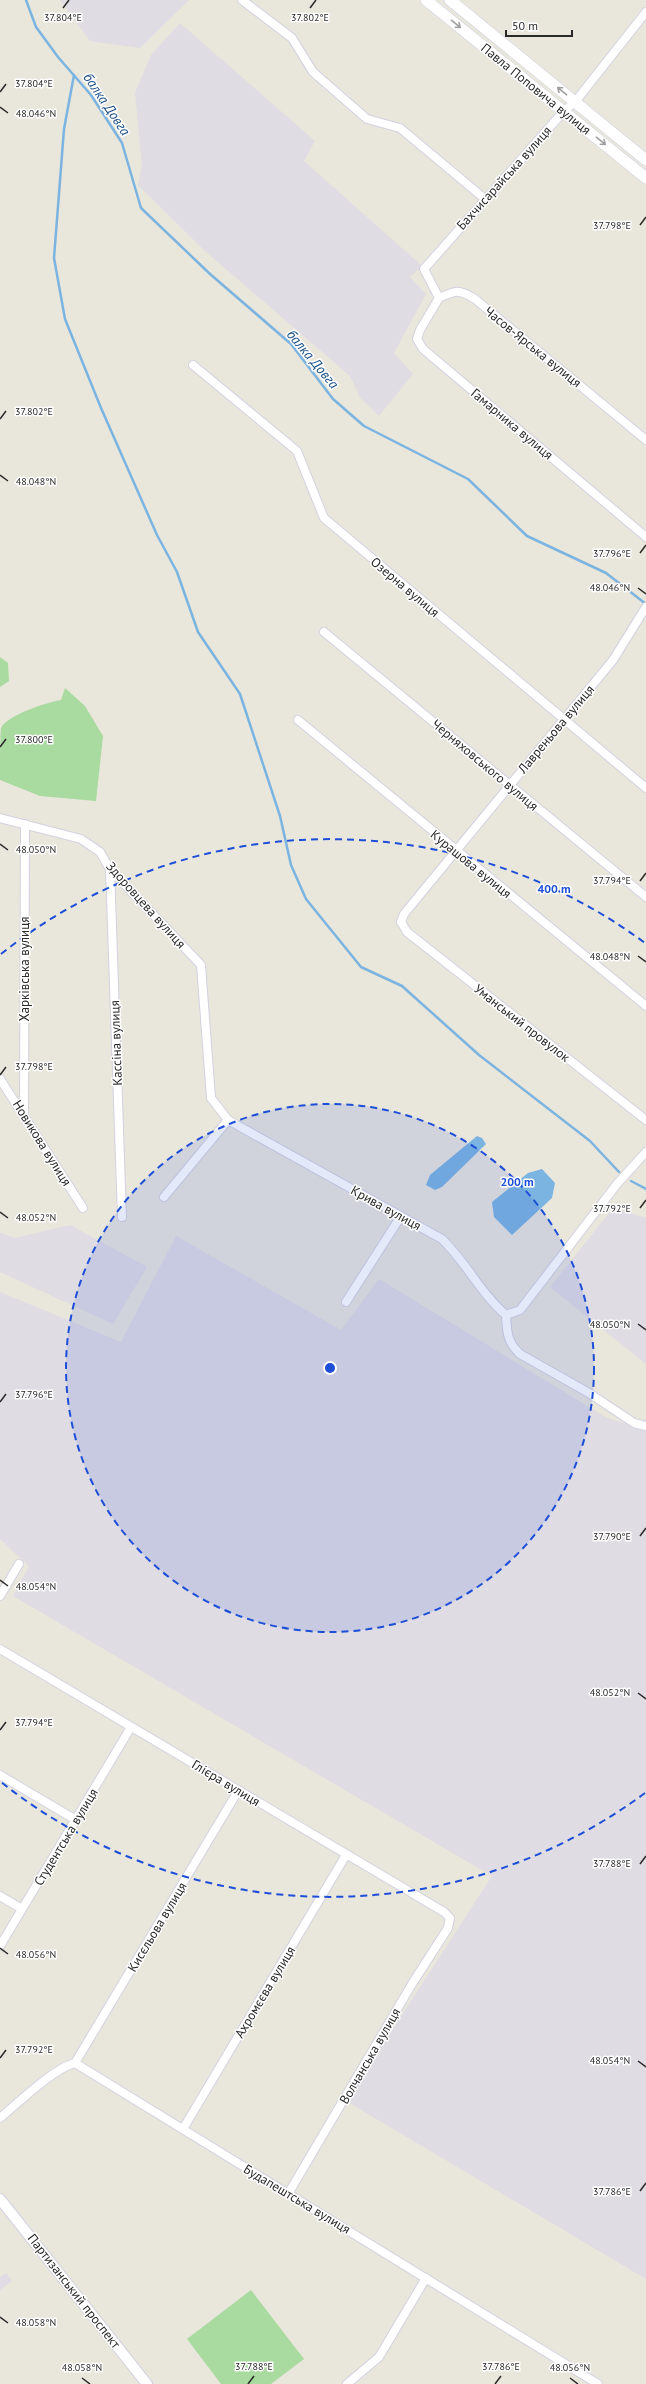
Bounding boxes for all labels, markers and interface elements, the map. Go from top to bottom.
text: 37.804°E [44,11,82,24]
text: 37.802°E [291,11,329,24]
scale bar [506,12,572,38]
text: 50 m [512,18,538,33]
one-way arrow [451,20,461,29]
street label: Павла Поповича вулиця [478,39,594,139]
water label: балка Довга [79,69,135,139]
text: 37.804°E [15,77,53,90]
one-way arrow [556,87,567,96]
text: 48.046°N [16,107,56,120]
street label: Бахчисарайська вулиця [453,123,555,233]
one-way arrow [595,137,606,146]
text: 37.798°E [593,219,631,232]
street label: Часов-Ярська вулиця [481,303,585,391]
water label: балка Довга [283,326,343,392]
street label: Гамарника вулиця [467,385,557,463]
text: 37.802°E [15,405,53,418]
text: 48.048°N [16,475,56,488]
text: 37.796°E [593,547,631,560]
street label: Озерна вулиця [367,553,443,621]
text: 48.046°N [590,581,630,594]
street label: Лавреньова вулиця [513,681,598,777]
street label: Черняховського вулиця [428,715,542,815]
text: 37.800°E [15,733,53,746]
street label: Курашова вулиця [427,826,515,902]
text: 48.050°N [16,843,56,856]
street label: Здоровцева вулиця [103,858,189,952]
text: 37.794°E [593,874,631,887]
text: 400 m [537,881,571,896]
street label: Харківська вулиця [16,916,33,1022]
text: 48.048°N [590,950,630,963]
street label: Уманський провулок [471,980,574,1066]
street label: Кассіна вулиця [106,1000,126,1086]
text: 37.798°E [15,1060,53,1073]
street label: Новикова вулиця [9,1097,75,1189]
text: 200 m [500,1174,534,1189]
street label: Крива вулиця [348,1182,424,1234]
text: 37.792°E [593,1202,631,1215]
text: 48.052°N [16,1211,56,1224]
text: 48.050°N [590,1318,630,1331]
centre of rings [323,1361,337,1375]
text: 37.796°E [15,1388,53,1401]
text: 37.790°E [593,1530,631,1543]
text: 48.054°N [16,1580,56,1593]
text: 48.052°N [590,1686,630,1699]
text: 37.794°E [15,1716,53,1729]
street label: Глієра вулиця [189,1756,263,1810]
street label: Студентська вулиця [30,1785,102,1889]
text: 37.788°E [593,1857,631,1870]
street label: Кисєльова вулиця [123,1879,191,1975]
street label: Ахромєєва вулиця [231,1943,299,2041]
text: 48.056°N [16,1948,56,1961]
street label: Волчанська вулиця [336,2005,404,2107]
text: 37.792°E [15,2043,53,2056]
text: 48.054°N [590,2054,630,2067]
street label: Будапештська вулиця [240,2160,354,2238]
text: 37.786°E [593,2185,631,2198]
street label: Партизанський проспект [24,2230,125,2352]
text: 48.058°N [16,2316,56,2329]
text: 37.788°E [235,2360,273,2373]
text: 37.786°E [482,2360,520,2373]
text: 48.058°N [62,2361,102,2374]
text: 48.056°N [550,2361,590,2374]

